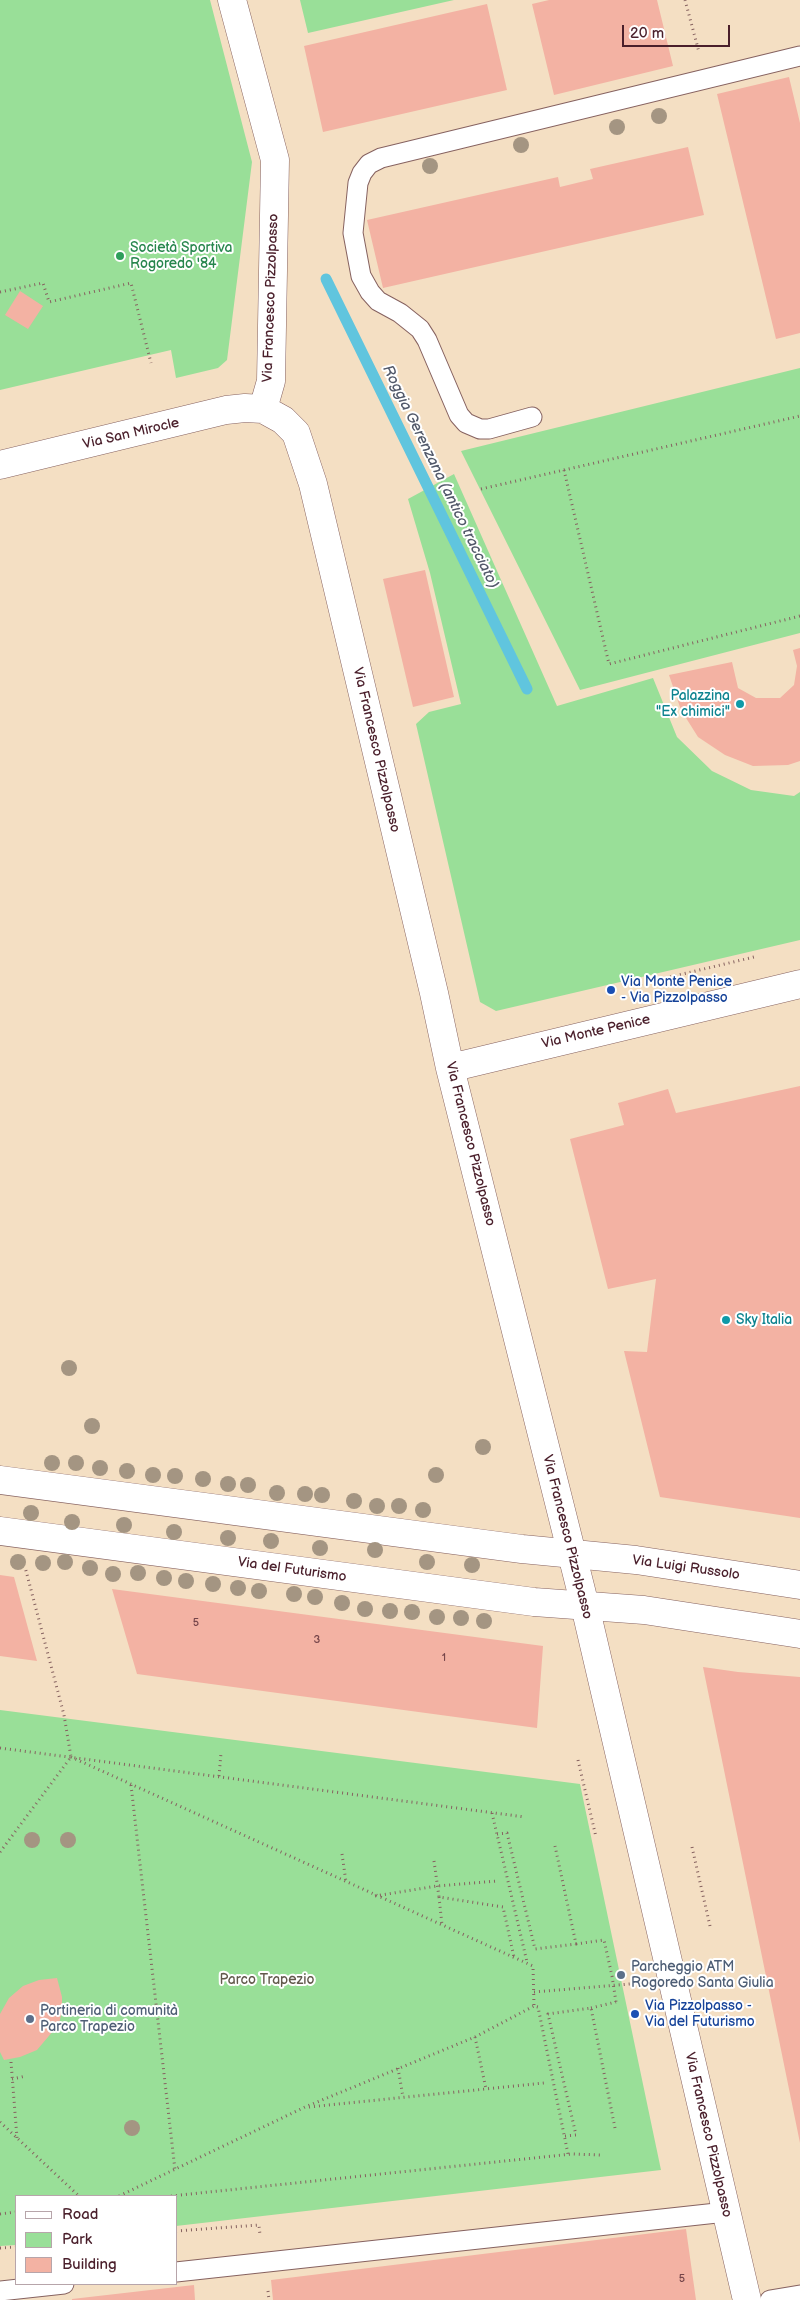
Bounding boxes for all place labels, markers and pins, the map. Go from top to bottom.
place label: Società Sportiva Rogoredo '84 [130,240,232,272]
marker: Società Sportiva Rogoredo '84 [114,250,126,262]
place label: Palazzina "Ex chimici" [656,688,730,720]
marker: Palazzina "Ex chimici" [734,698,746,710]
place label: Via Monte Penice - Via Pizzolpasso [621,974,732,1006]
marker: Via Monte Penice - Via Pizzolpasso [605,984,617,996]
place label: Sky Italia [736,1312,792,1328]
marker: Sky Italia [720,1314,732,1326]
place label: Parcheggio ATM Rogoredo Santa Giulia [631,1959,774,1991]
marker: Parcheggio ATM Rogoredo Santa Giulia [615,1969,627,1981]
place label: Via Pizzolpasso - Via del Futurismo [645,1998,755,2030]
place label: Portineria di comunità Parco Trapezio [40,2003,178,2035]
marker: Via Pizzolpasso - Via del Futurismo [629,2008,641,2020]
marker: Portineria di comunità Parco Trapezio [24,2013,36,2025]

